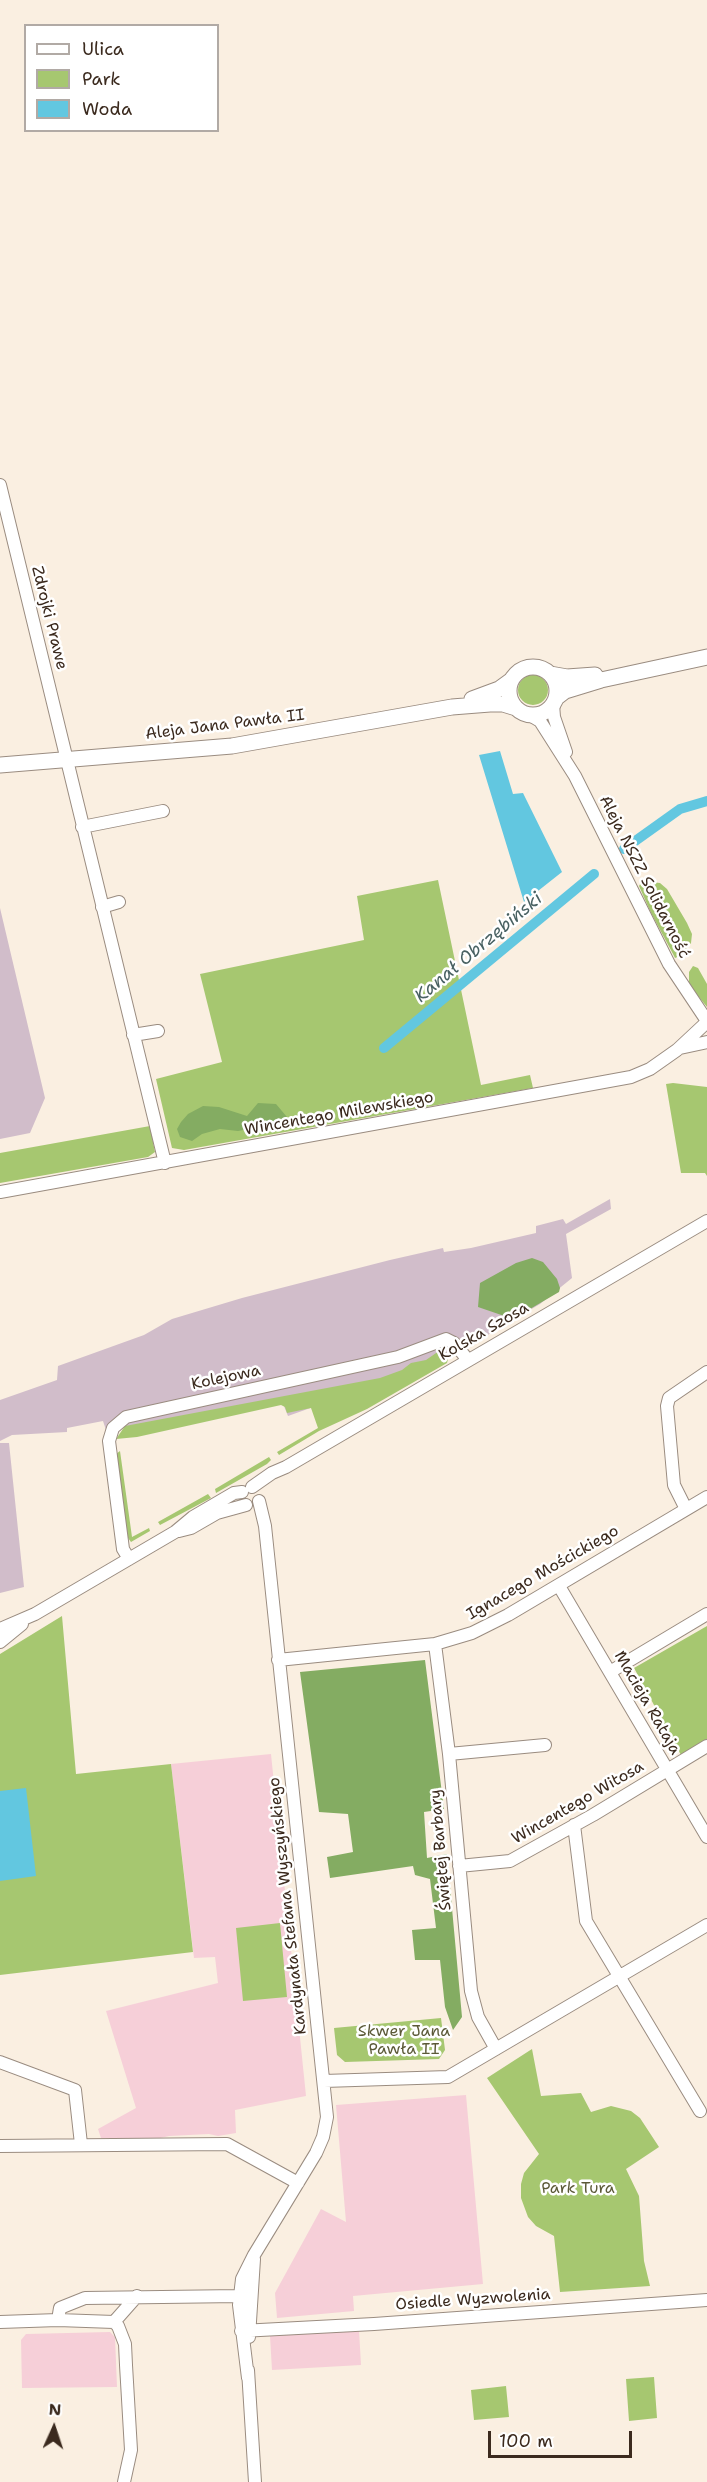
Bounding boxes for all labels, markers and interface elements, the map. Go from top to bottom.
legend [24,24,219,132]
text: Ulica [82,37,124,61]
text: Park [82,67,121,91]
text: Woda [82,97,132,121]
street label: Zdrojki Prawe [27,564,71,672]
street label: Aleja Jana Pawła II [144,706,306,744]
street label: Aleja NSZZ Solidarność [595,792,693,962]
water label: Kanał Obrzębiński [411,888,547,1008]
street label: Wincentego Milewskiego [243,1088,435,1140]
street label: Kolska Szosa [436,1299,532,1365]
street label: Kolejowa [190,1361,262,1395]
street label: Ignacego Mościckiego [464,1522,622,1624]
street label: Macieja Rataja [610,1648,684,1758]
street label: Wincentego Witosa [509,1757,647,1849]
street label: Kardynała Stefana Wyszyńskiego [265,1776,311,2036]
street label: Świętej Barbary [426,1789,456,1911]
park label: Skwer Jana Pawła II [358,2022,450,2060]
park label: Park Tura [541,2179,615,2199]
street label: Osiedle Wyzwolenia [395,2285,551,2315]
north arrow [24,2398,84,2458]
text: N [48,2399,62,2420]
scale bar [491,2419,635,2457]
text: 100 m [499,2429,553,2453]

